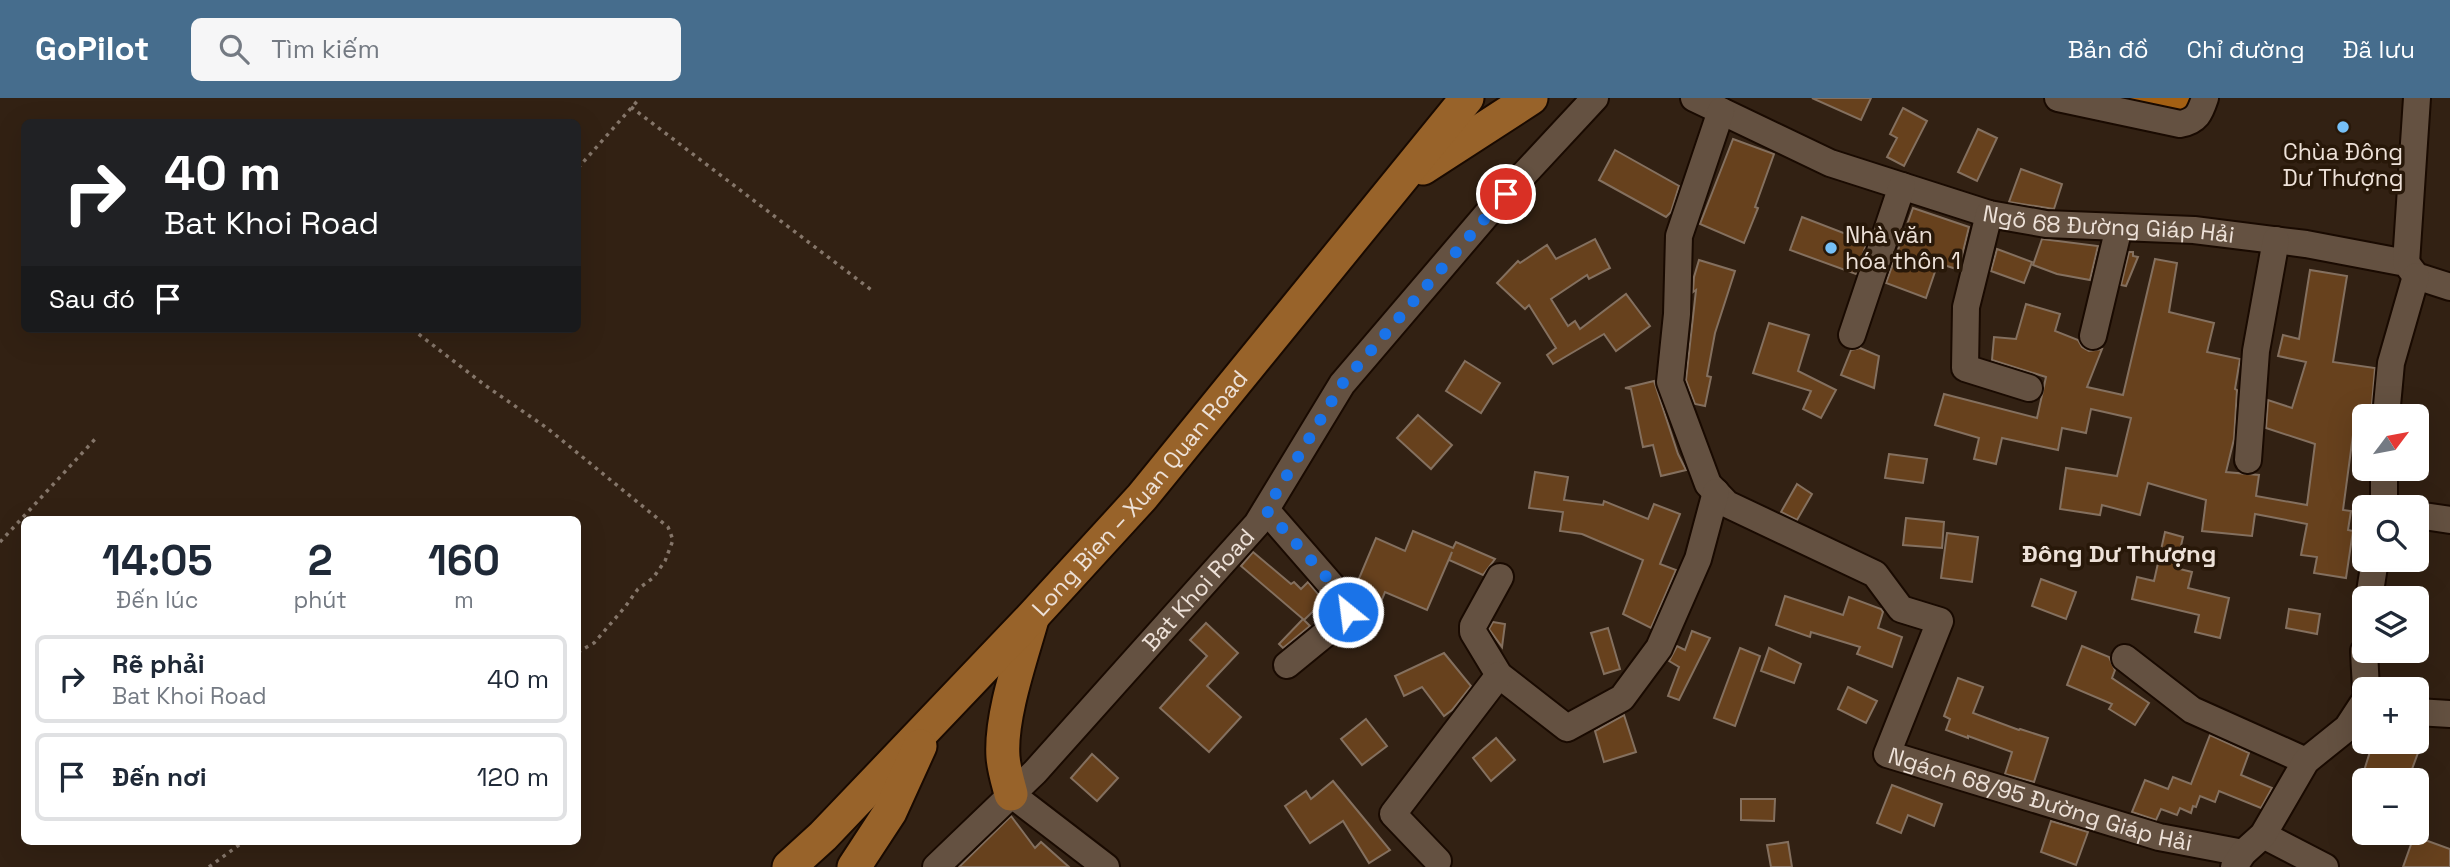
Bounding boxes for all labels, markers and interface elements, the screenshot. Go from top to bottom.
search box [191,18,681,81]
text: GoPilot [35,28,149,70]
icon: search [215,30,253,68]
text: Tìm kiếm [271,32,380,66]
text: Bản đồ [2068,34,2149,65]
text: Chỉ đường [2187,34,2305,65]
text: Đã lưu [2343,34,2415,65]
marker: Chùa Đông Dư Thượng [2335,119,2351,135]
place label: Chùa Đông Dư Thượng [2282,137,2404,193]
text: 40 m [164,142,281,204]
icon: right [49,147,140,238]
pin [1476,164,1536,224]
icon: arrive [1487,175,1525,213]
street label: Ngõ 68 Đường Giáp Hải [1981,198,2236,250]
text: Bat Khoi Road [164,203,379,243]
place label: Nhà văn hóa thôn 1 [1845,220,1961,276]
marker: Nhà văn hóa thôn 1 [1823,240,1839,256]
icon: arrive [149,280,187,318]
text: Sau đó [49,282,135,316]
street label: Long Bien – Xuan Quan Road [1025,364,1254,622]
north arrow [2352,404,2429,481]
map controls [2352,404,2429,845]
button: search [2352,495,2429,572]
street label: Bat Khoi Road [1136,522,1261,657]
text: 14:05 [102,534,213,587]
text: 2 [308,534,333,587]
text: 160 [428,534,500,587]
district label: Đông Dư Thượng [2022,538,2216,569]
position arrow [1311,575,1385,649]
text: Đến lúc [116,585,198,615]
text: phút [294,585,347,615]
text: m [454,585,474,615]
button: layers [2352,586,2429,663]
text: Rẽ phải [112,647,205,681]
icon: right [53,660,91,698]
text: 40 m [487,662,549,696]
button: + [2352,677,2429,754]
text: Bat Khoi Road [112,681,267,711]
street label: Ngách 68/95 Đường Giáp Hải [1885,740,2195,858]
icon: arrive [53,758,91,796]
text: Đến nơi [112,760,207,794]
text: 120 m [477,760,549,794]
button: − [2352,768,2429,845]

